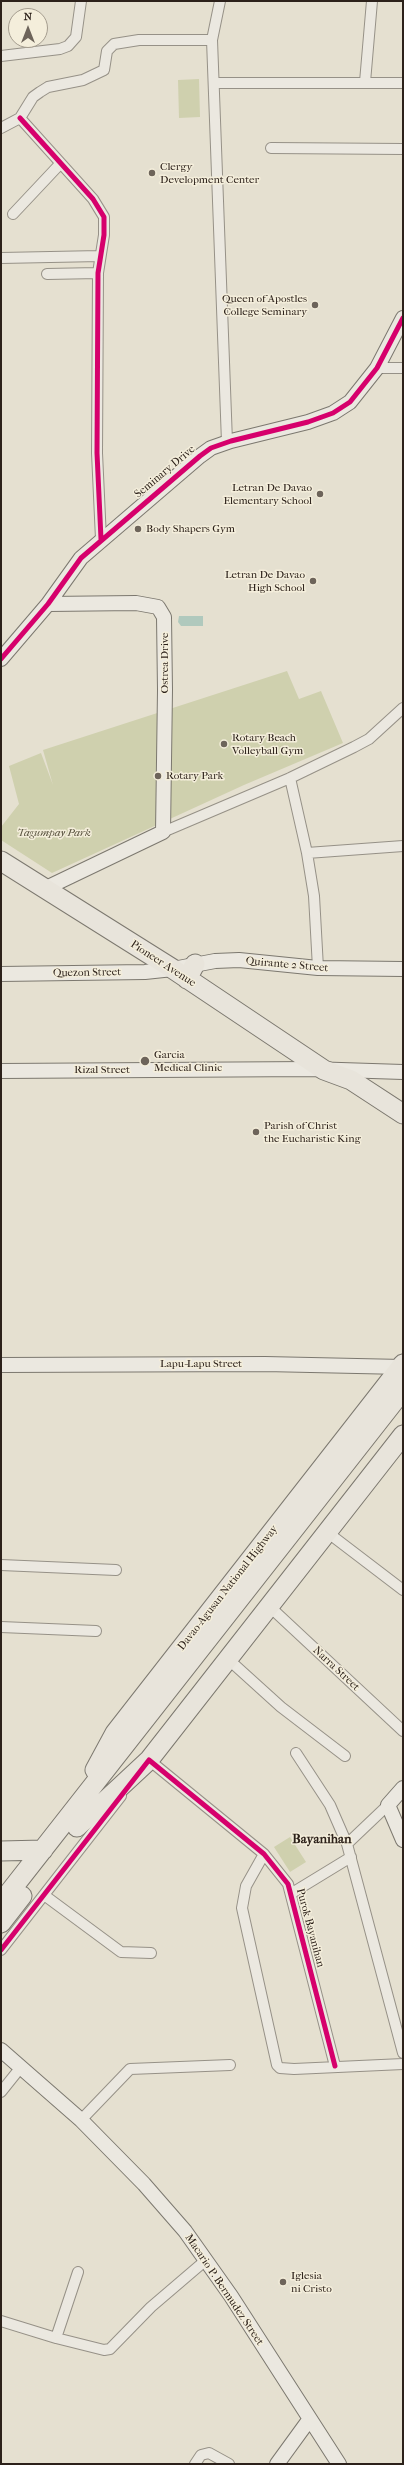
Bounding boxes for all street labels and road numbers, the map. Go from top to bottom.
street label: Seminary Drive [132,443,198,501]
street label: Ostrea Drive [158,632,172,694]
street label: Pioneer Avenue [128,938,198,990]
street label: Quirante 2 Street [245,955,329,975]
street label: Quezon Street [53,966,121,980]
street label: Rizal Street [74,1063,130,1077]
street label: Lapu-Lapu Street [160,1357,242,1371]
street label: Davao-Agusan National Highway [175,1523,281,1653]
street label: Narra Street [310,1644,362,1694]
street label: Purok Bayanihan [293,1887,327,1969]
street label: Macario P. Bermudez Street [182,2232,266,2348]

